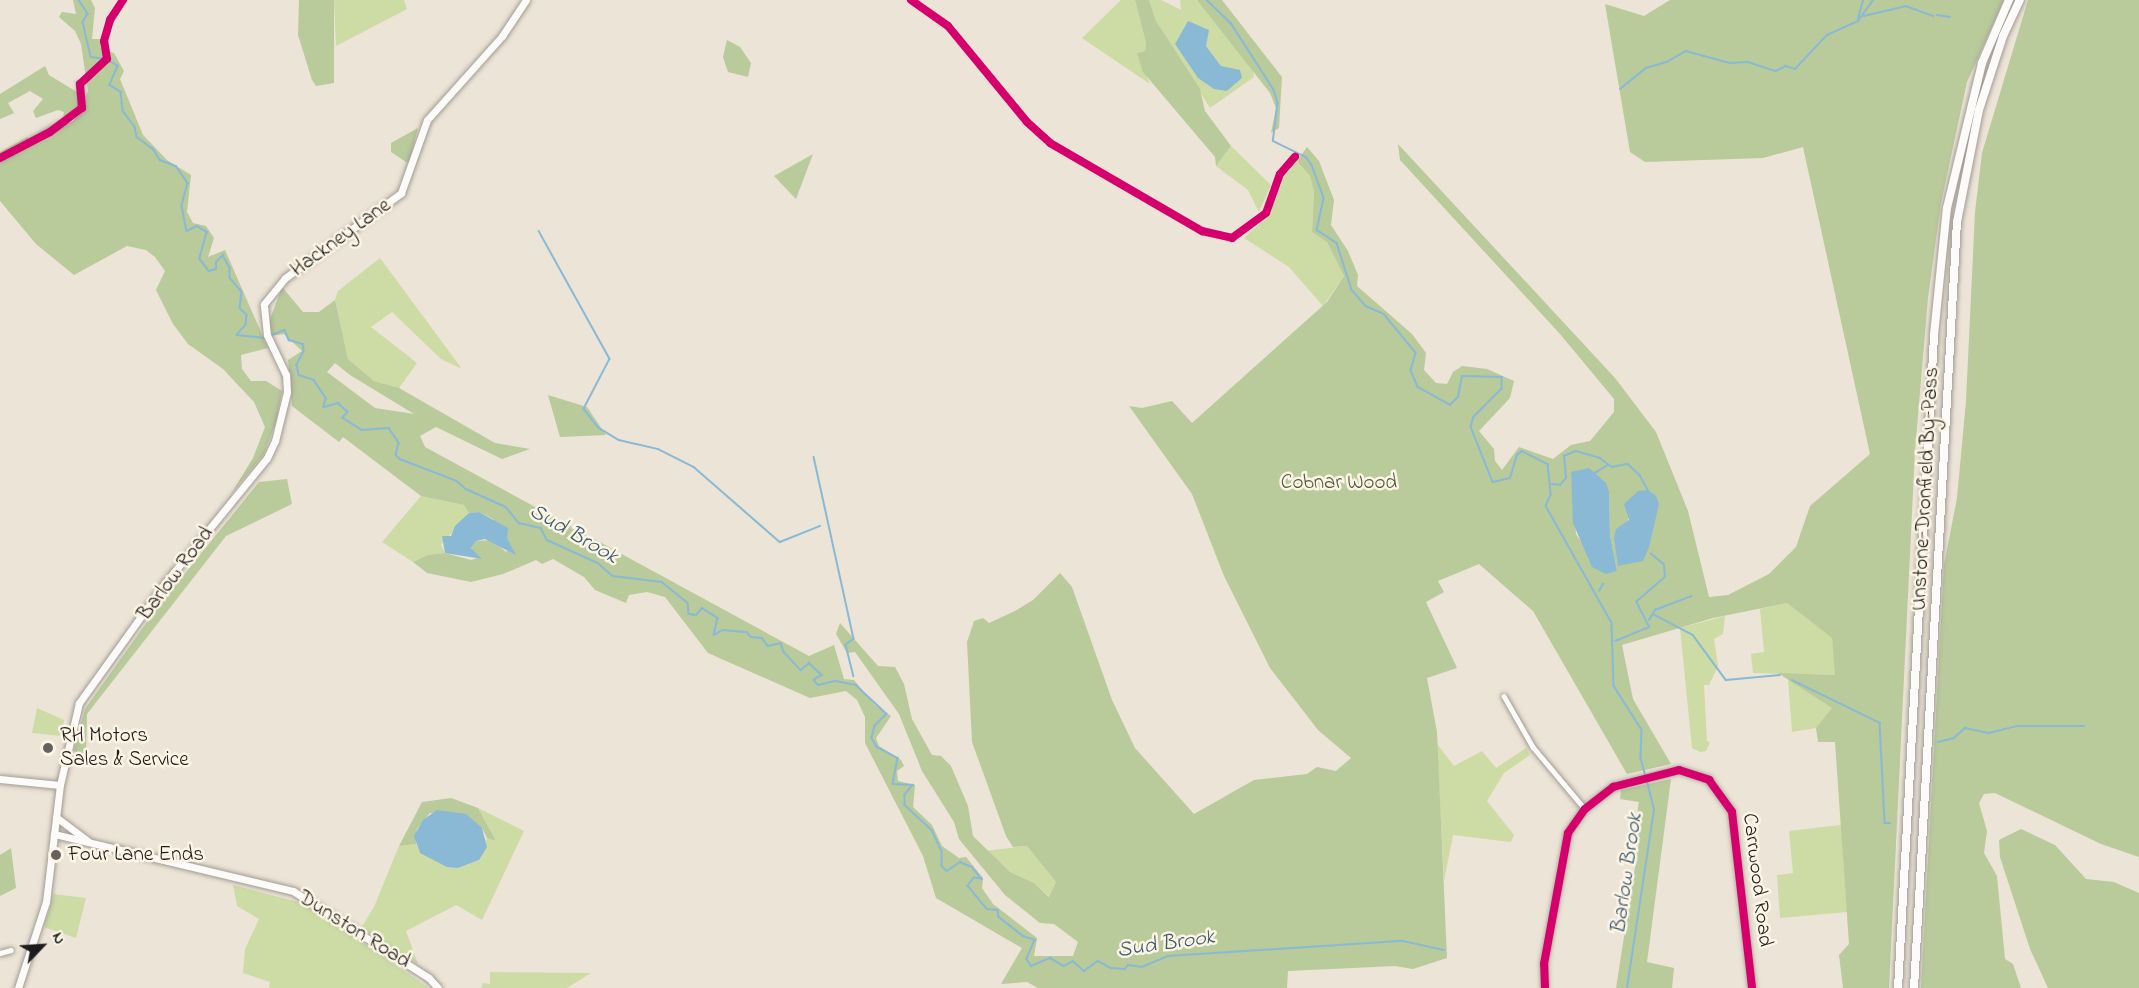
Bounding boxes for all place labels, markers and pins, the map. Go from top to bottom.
place label: RH Motors Sales & Service [60,723,189,773]
marker: RH Motors Sales & Service [41,741,55,755]
place label: Four Lane Ends [68,842,204,868]
marker: Four Lane Ends [49,848,63,862]

